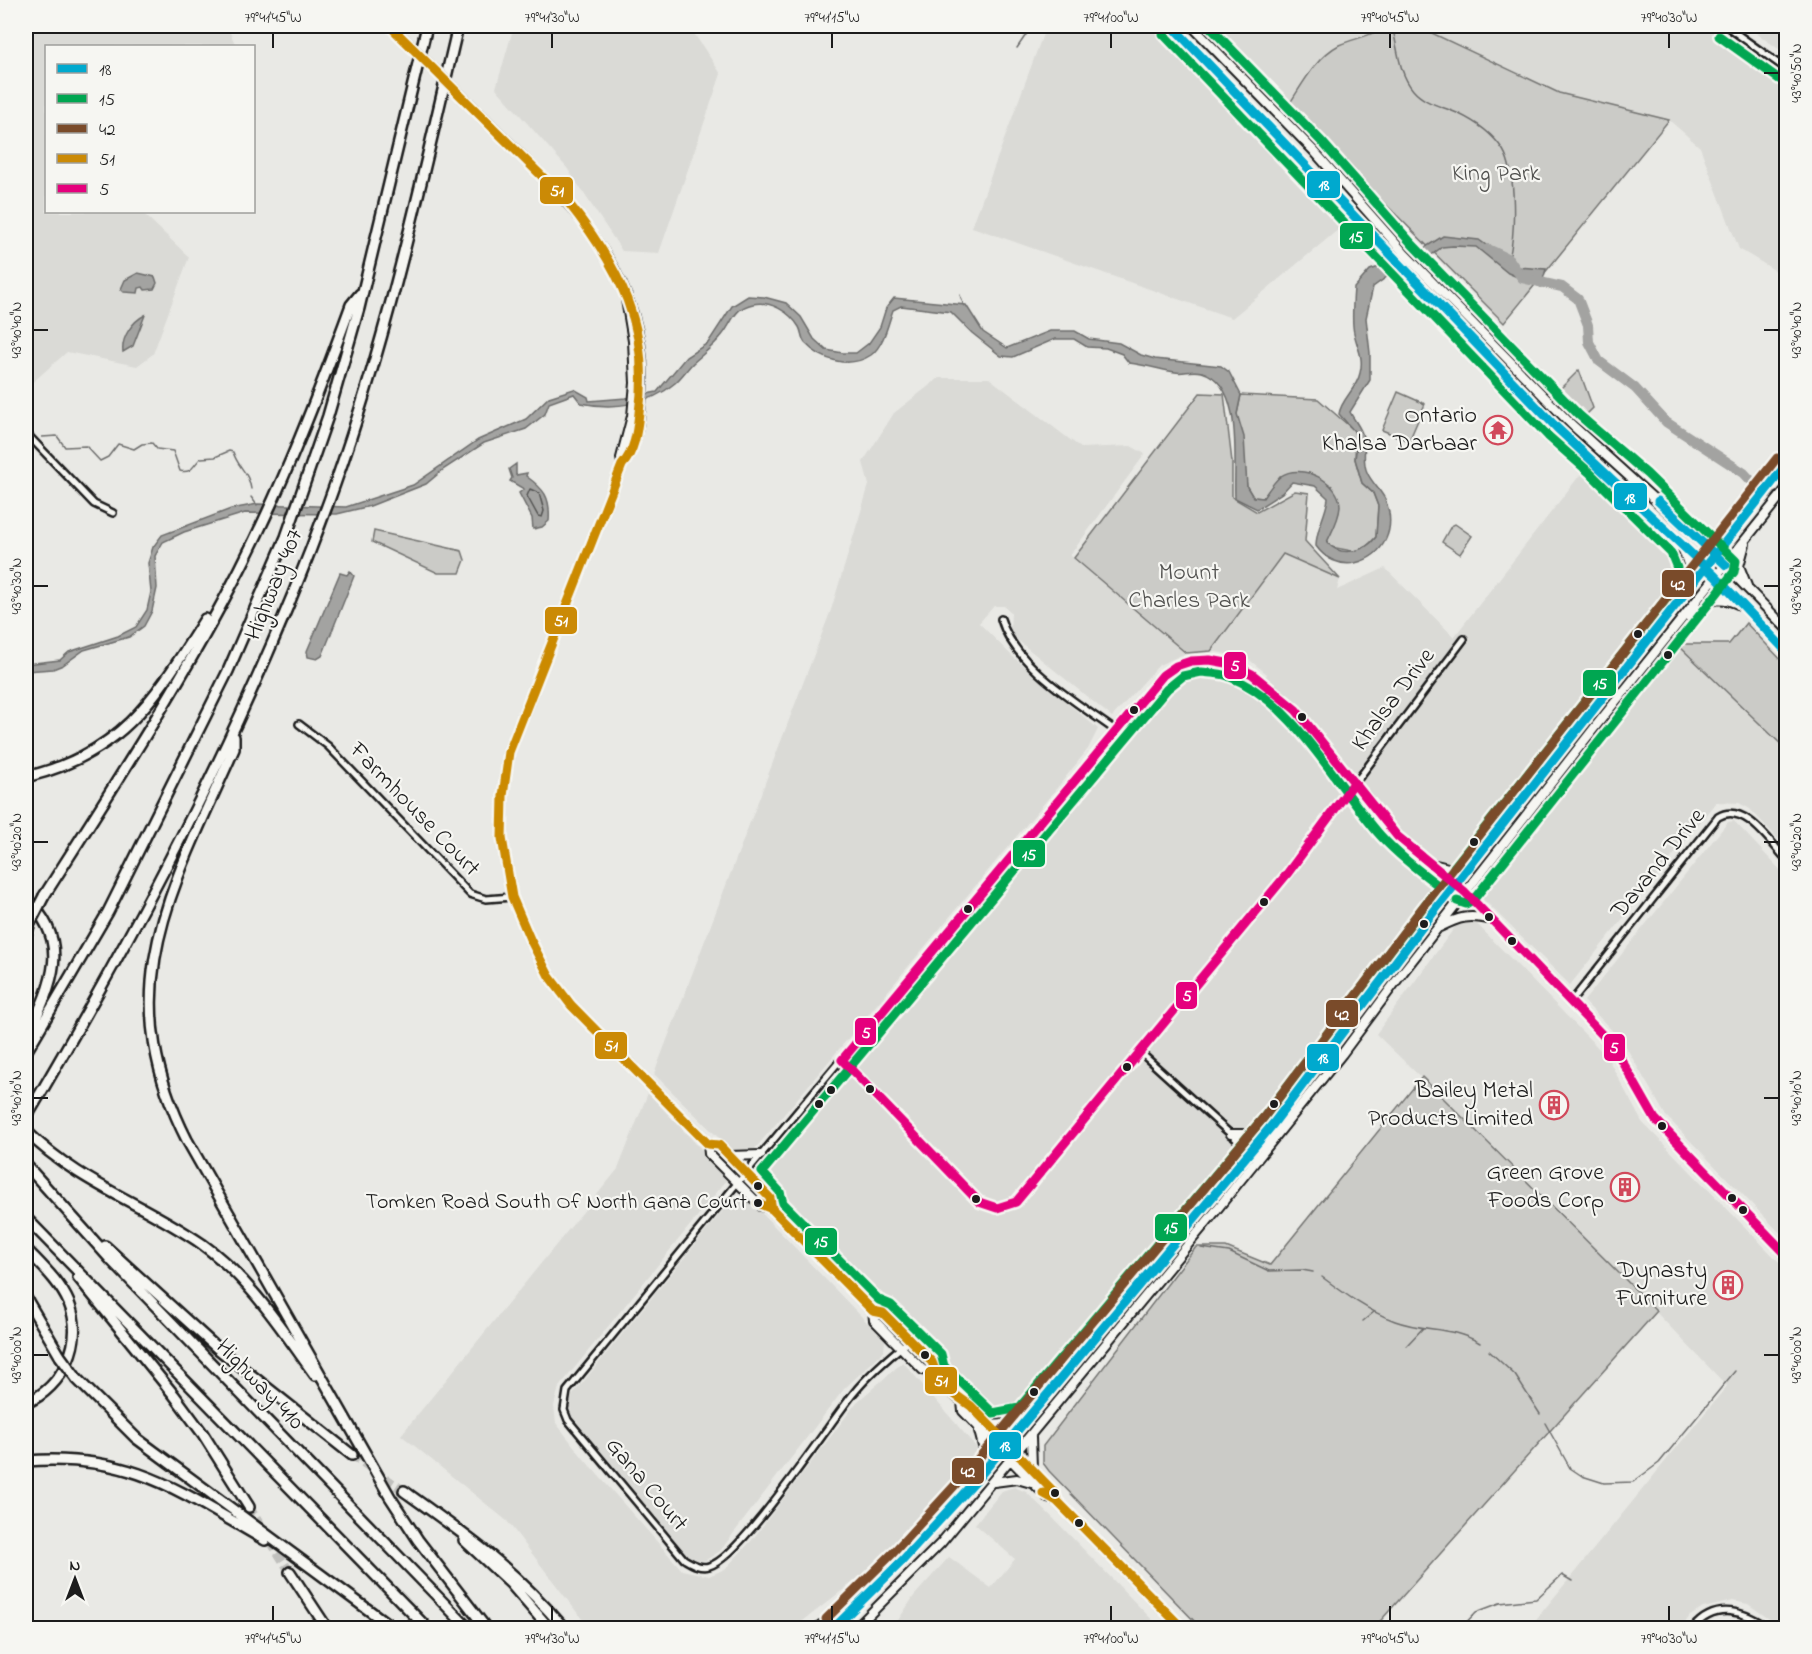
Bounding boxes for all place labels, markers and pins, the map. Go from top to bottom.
place label: Ontario Khalsa Darbaar [1322,399,1478,462]
temple icon: Ontario Khalsa Darbaar [1482,414,1514,446]
unlabelled marker [1632,628,1644,640]
unlabelled marker [1662,649,1674,661]
unlabelled marker [1128,704,1140,716]
unlabelled marker [1296,711,1308,723]
unlabelled marker [1468,836,1480,848]
unlabelled marker [1258,896,1270,908]
unlabelled marker [962,903,974,915]
unlabelled marker [1483,911,1495,923]
unlabelled marker [1418,918,1430,930]
unlabelled marker [1506,935,1518,947]
unlabelled marker [1121,1061,1133,1073]
place label: Bailey Metal Products Limited [1368,1074,1534,1137]
unlabelled marker [864,1083,876,1095]
unlabelled marker [825,1084,837,1096]
building icon: Bailey Metal Products Limited [1538,1089,1570,1121]
unlabelled marker [813,1098,825,1110]
unlabelled marker [1268,1098,1280,1110]
unlabelled marker [1656,1120,1668,1132]
place label: Green Grove Foods Corp [1486,1156,1604,1219]
building icon: Green Grove Foods Corp [1609,1171,1641,1203]
unlabelled marker [752,1180,764,1192]
place label: Tomken Road South Of North Gana Court [365,1187,748,1219]
unlabelled marker [1726,1192,1738,1204]
unlabelled marker [970,1193,982,1205]
marker: Tomken Road South Of North Gana Court [752,1197,764,1209]
unlabelled marker [1737,1204,1749,1216]
place label: Dynasty Furniture [1615,1254,1707,1317]
building icon: Dynasty Furniture [1712,1269,1744,1301]
unlabelled marker [919,1349,931,1361]
unlabelled marker [1028,1386,1040,1398]
unlabelled marker [1049,1487,1061,1499]
unlabelled marker [1073,1517,1085,1529]

